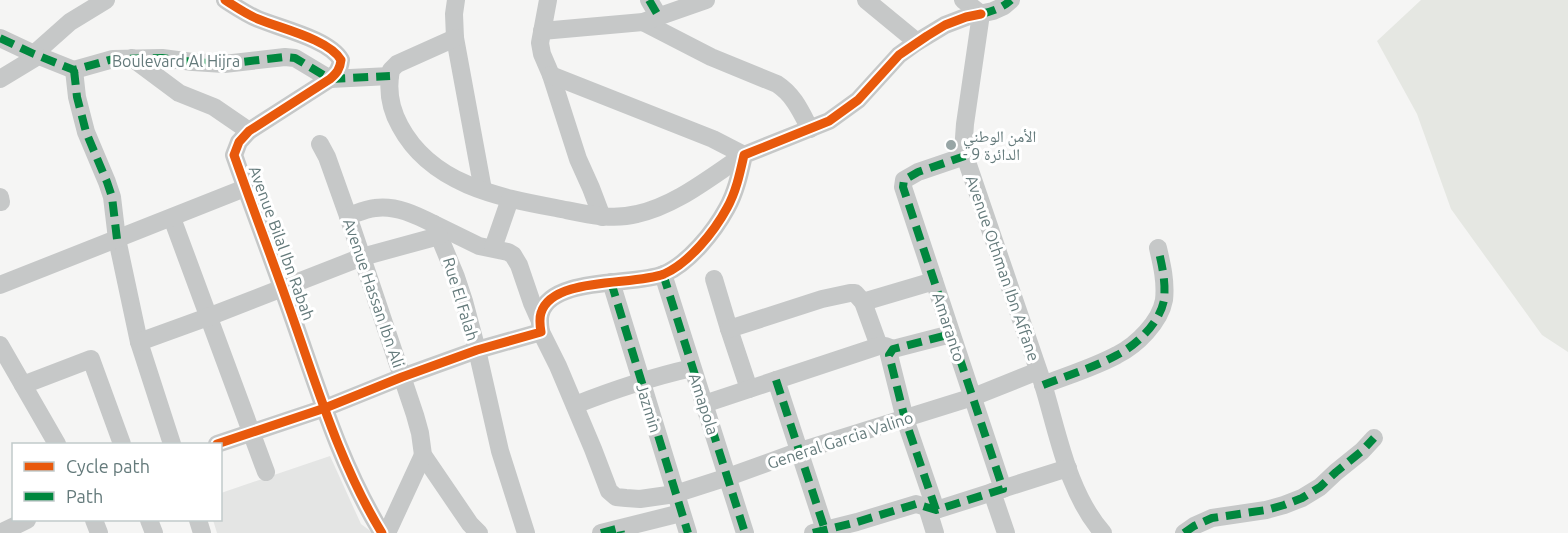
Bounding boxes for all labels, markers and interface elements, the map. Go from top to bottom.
street label: Boulevard Al Hijra [112,52,240,70]
place label: الأمن الوطني - الدائرة 9 [963,127,1036,164]
marker: الأمن الوطني - الدائرة 9 [944,138,958,152]
street label: Avenue Bilal Ibn Rabah [246,163,318,323]
street label: Avenue Othman Ibn Affane [963,173,1043,363]
street label: Avenue Hassan Ibn Ali [340,216,408,370]
street label: Rue El Falah [440,255,482,343]
street label: Amaranto [929,290,969,364]
street label: Amapola [686,371,722,437]
street label: Jazmin [633,381,665,435]
street label: General Garcia Valino [765,408,915,472]
legend [12,443,222,521]
text: Cycle path [66,456,150,476]
text: Path [66,486,103,506]

